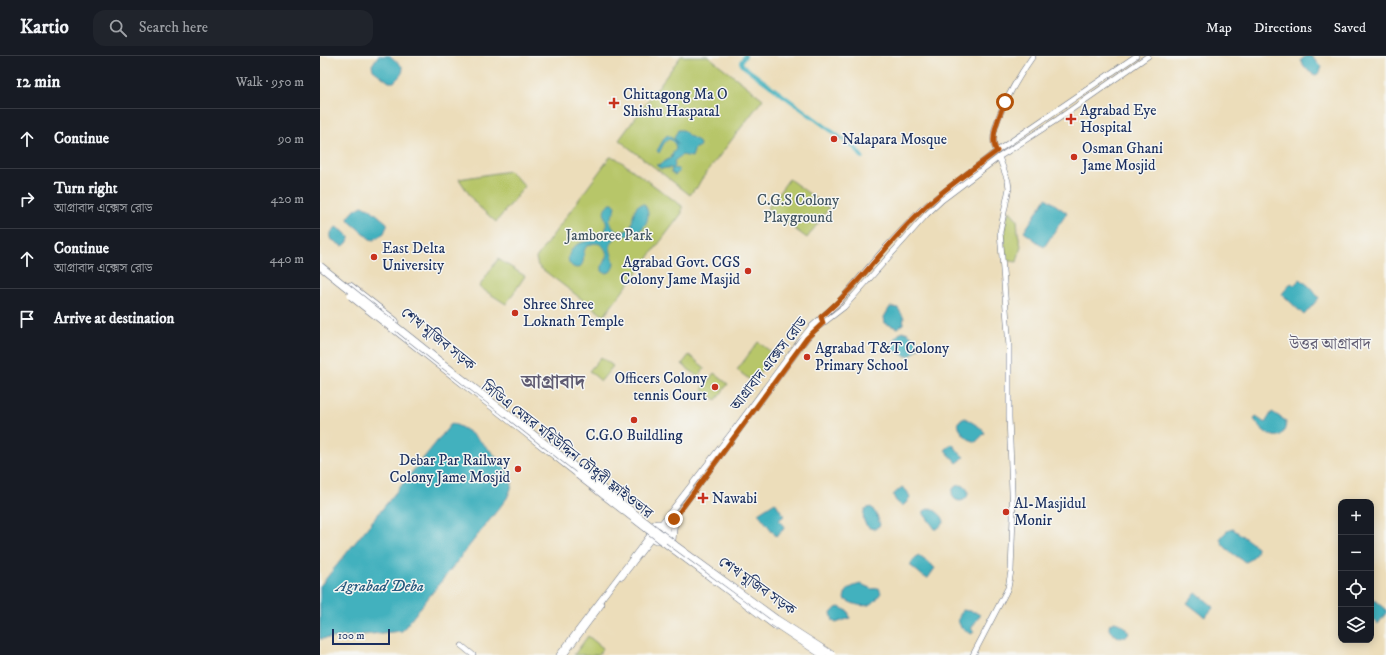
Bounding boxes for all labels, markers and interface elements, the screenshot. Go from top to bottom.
search box [93,10,373,46]
text: Kartio [20,16,69,39]
icon: search [107,17,129,39]
text: Search here [139,18,208,37]
text: Map [1206,19,1232,37]
text: Directions [1254,19,1312,37]
text: Saved [1334,19,1366,37]
text: 12 min [16,71,60,93]
text: Walk · 950 m [236,74,304,90]
place label: Chittagong Ma O Shishu Haspatal [623,85,728,121]
route start [996,93,1014,111]
marker: Chittagong Ma O Shishu Haspatal [608,97,620,109]
place label: Agrabad Eye Hospital [1080,101,1157,137]
marker: Agrabad Eye Hospital [1065,113,1077,125]
icon: ahead [16,128,38,150]
text: Continue [54,129,109,148]
place label: Nalapara Mosque [842,130,947,149]
text: 90 m [278,131,304,147]
marker: Nalapara Mosque [829,134,839,144]
place label: Osman Ghani Jame Mosjid [1080,139,1163,175]
marker: Osman Ghani Jame Mosjid [1069,152,1079,162]
text: Turn right [54,179,117,198]
icon: right [16,188,38,210]
text: 420 m [271,191,304,207]
park label: C.G.S Colony Playground [757,191,840,227]
text: আগ্রাবাদ এক্সেস রোড [54,200,152,216]
park label: Jamboree Park [564,226,653,245]
text: Continue [54,239,109,258]
place label: East Delta University [382,239,446,275]
icon: ahead [16,248,38,270]
text: 440 m [269,251,304,267]
marker: East Delta University [369,252,379,262]
place label: Agrabad Govt. CGS Colony Jame Masjid [620,253,741,289]
text: আগ্রাবাদ এক্সেস রোড [54,260,152,276]
marker: Agrabad Govt. CGS Colony Jame Masjid [743,266,753,276]
place label: Shree Shree Loknath Temple [523,295,624,331]
street label: শেখ মুজিব সড়ক [397,303,479,375]
icon: arrive [16,308,38,330]
marker: Shree Shree Loknath Temple [510,308,520,318]
text: Arrive at destination [54,309,174,328]
street label: আগ্রাবাদ এক্সেস রোড [726,313,812,415]
district label: উত্তর আগ্রাবাদ [1288,334,1372,354]
place label: Agrabad T&T Colony Primary School [815,339,950,375]
marker: Agrabad T&T Colony Primary School [802,352,812,362]
place label: Officers Colony tennis Court [614,369,708,405]
district label: আগ্রাবাদ [520,371,587,394]
street label: সিডিএ মেয়র মহিউদ্দিন চৌধুরী ফ্লাইওভার [477,376,658,524]
marker: Officers Colony tennis Court [710,382,720,392]
marker: C.G.O Buildling [629,415,639,425]
place label: C.G.O Buildling [585,426,683,445]
place label: Debar Par Railway Colony Jame Mosjid [390,451,511,487]
marker: Debar Par Railway Colony Jame Mosjid [513,464,523,474]
place label: Nawabi [712,489,757,508]
marker: Nawabi [697,492,709,504]
place label: Al-Masjidul Monir [1014,494,1086,530]
map controls [1338,499,1374,643]
button: + [1338,499,1374,535]
marker: Al-Masjidul Monir [1001,507,1011,517]
route end [665,510,683,528]
button: − [1338,535,1374,571]
street label: শেখ মুজিব সড়ক [715,552,800,620]
button: locate [1338,571,1374,607]
water label: Agrabad Deba [334,576,424,596]
button: layers [1338,607,1374,643]
scale bar [332,627,390,646]
text: 100 m [338,629,364,643]

